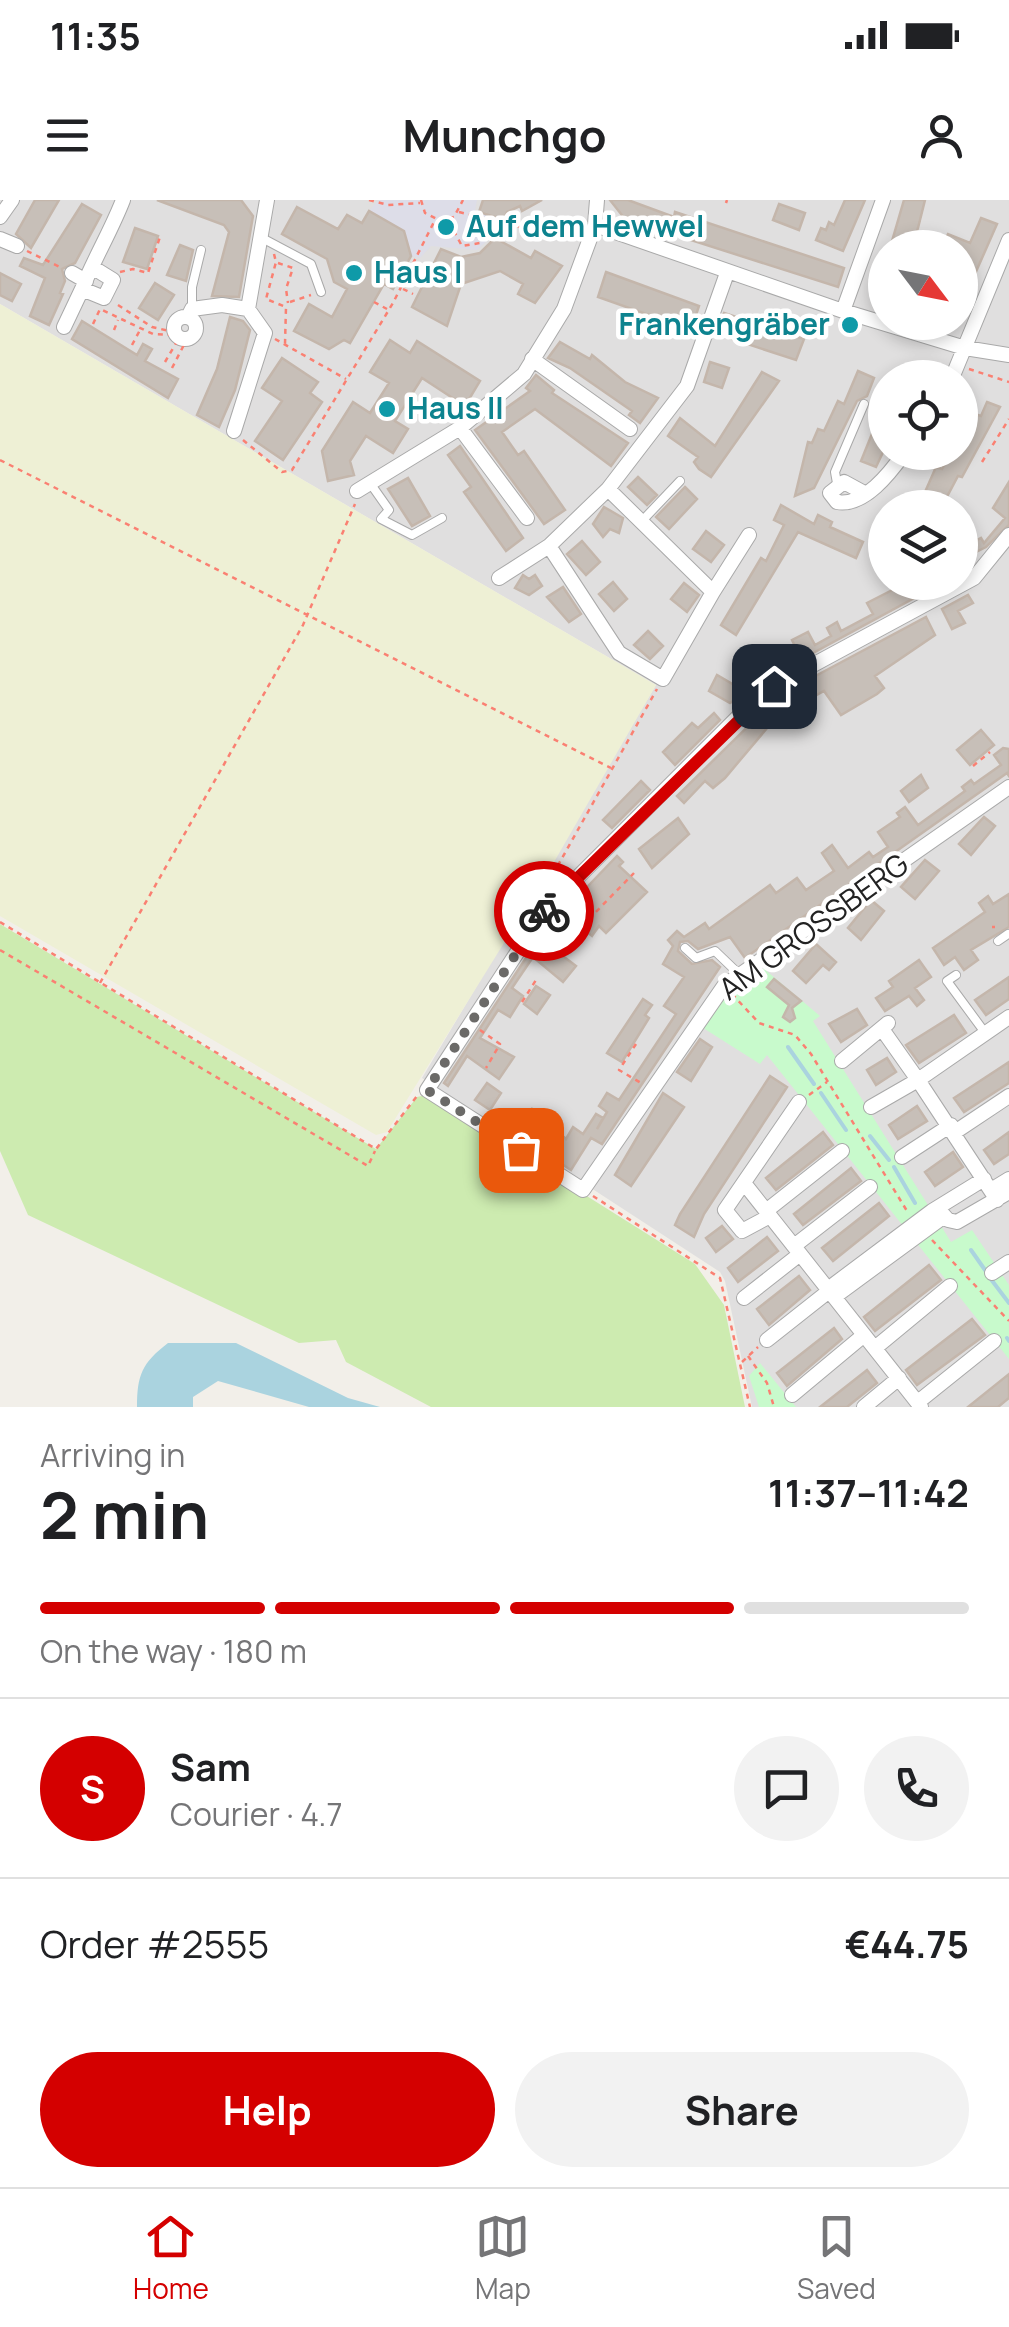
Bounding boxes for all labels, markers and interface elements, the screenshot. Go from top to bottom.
text: 11:35 [50,9,141,61]
text: Munchgo [403,104,606,166]
icon: menu [40,108,95,163]
icon: person [914,108,969,163]
place label: Auf dem Hewwel [466,205,704,246]
marker: Auf dem Hewwel [435,216,457,238]
north arrow [868,230,978,340]
map controls [868,230,978,600]
place label: Haus I [374,251,462,292]
marker: Haus I [343,262,365,284]
place label: Frankengräber [619,303,830,344]
marker: Frankengräber [839,314,861,336]
button: locate [868,360,978,470]
place label: Haus II [407,387,504,428]
marker: Haus II [376,398,398,420]
button: layers [868,490,978,600]
pin [732,644,817,729]
icon: home [747,659,802,714]
street label: AM GROSSBERG [710,843,916,1008]
courier [494,861,594,961]
icon: bike [517,884,572,939]
pin [479,1108,564,1193]
icon: bag [494,1123,549,1178]
text: Arriving in [40,1433,185,1477]
text: 11:37–11:42 [768,1466,969,1518]
text: 2 min [40,1470,209,1559]
text: On the way · 180 m [40,1629,307,1673]
button: chat [734,1736,839,1841]
button: phone [864,1736,969,1841]
text: Sam [170,1740,251,1792]
text: S [80,1762,105,1814]
text: Courier · 4.7 [170,1792,343,1836]
text: Order #2555 [40,1917,269,1969]
text: €44.75 [845,1917,969,1969]
button: Help [40,2052,495,2167]
button: Share [515,2052,969,2167]
tab: Home [133,2209,209,2307]
tab: Map [475,2209,531,2307]
tab: Saved [797,2209,876,2307]

